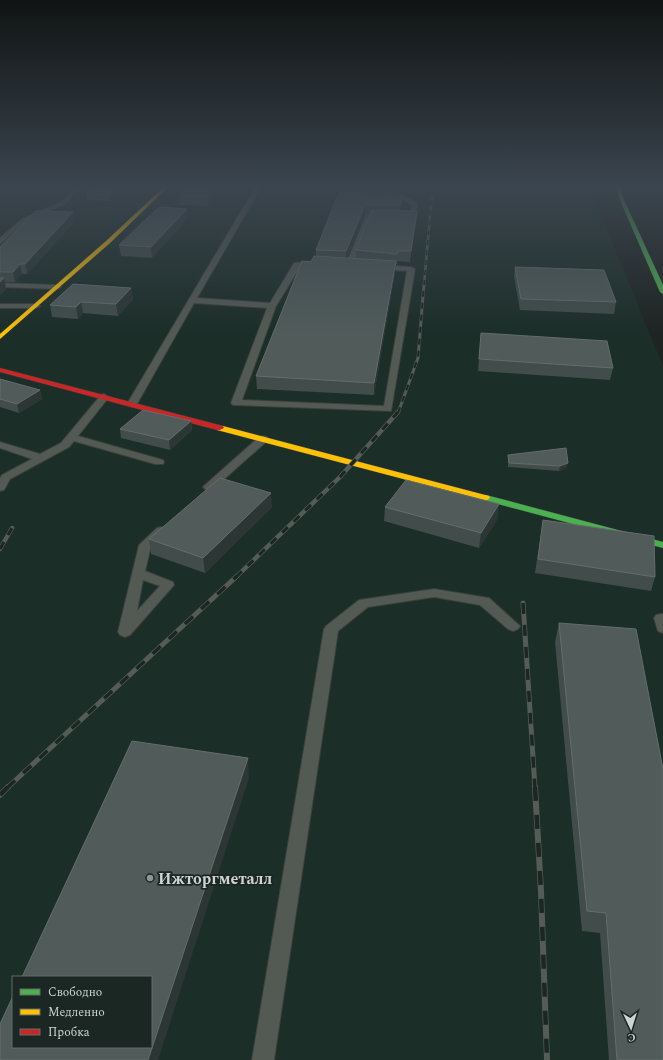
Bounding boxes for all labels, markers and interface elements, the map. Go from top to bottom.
place label: Ижторгметалл [158,867,273,891]
marker: Ижторгметалл [145,873,155,883]
legend [12,976,152,1048]
text: Свободно [48,983,102,1002]
text: Медленно [48,1003,105,1022]
north arrow [611,1008,651,1048]
text: Пробка [48,1023,90,1042]
text: С [627,1029,636,1046]

